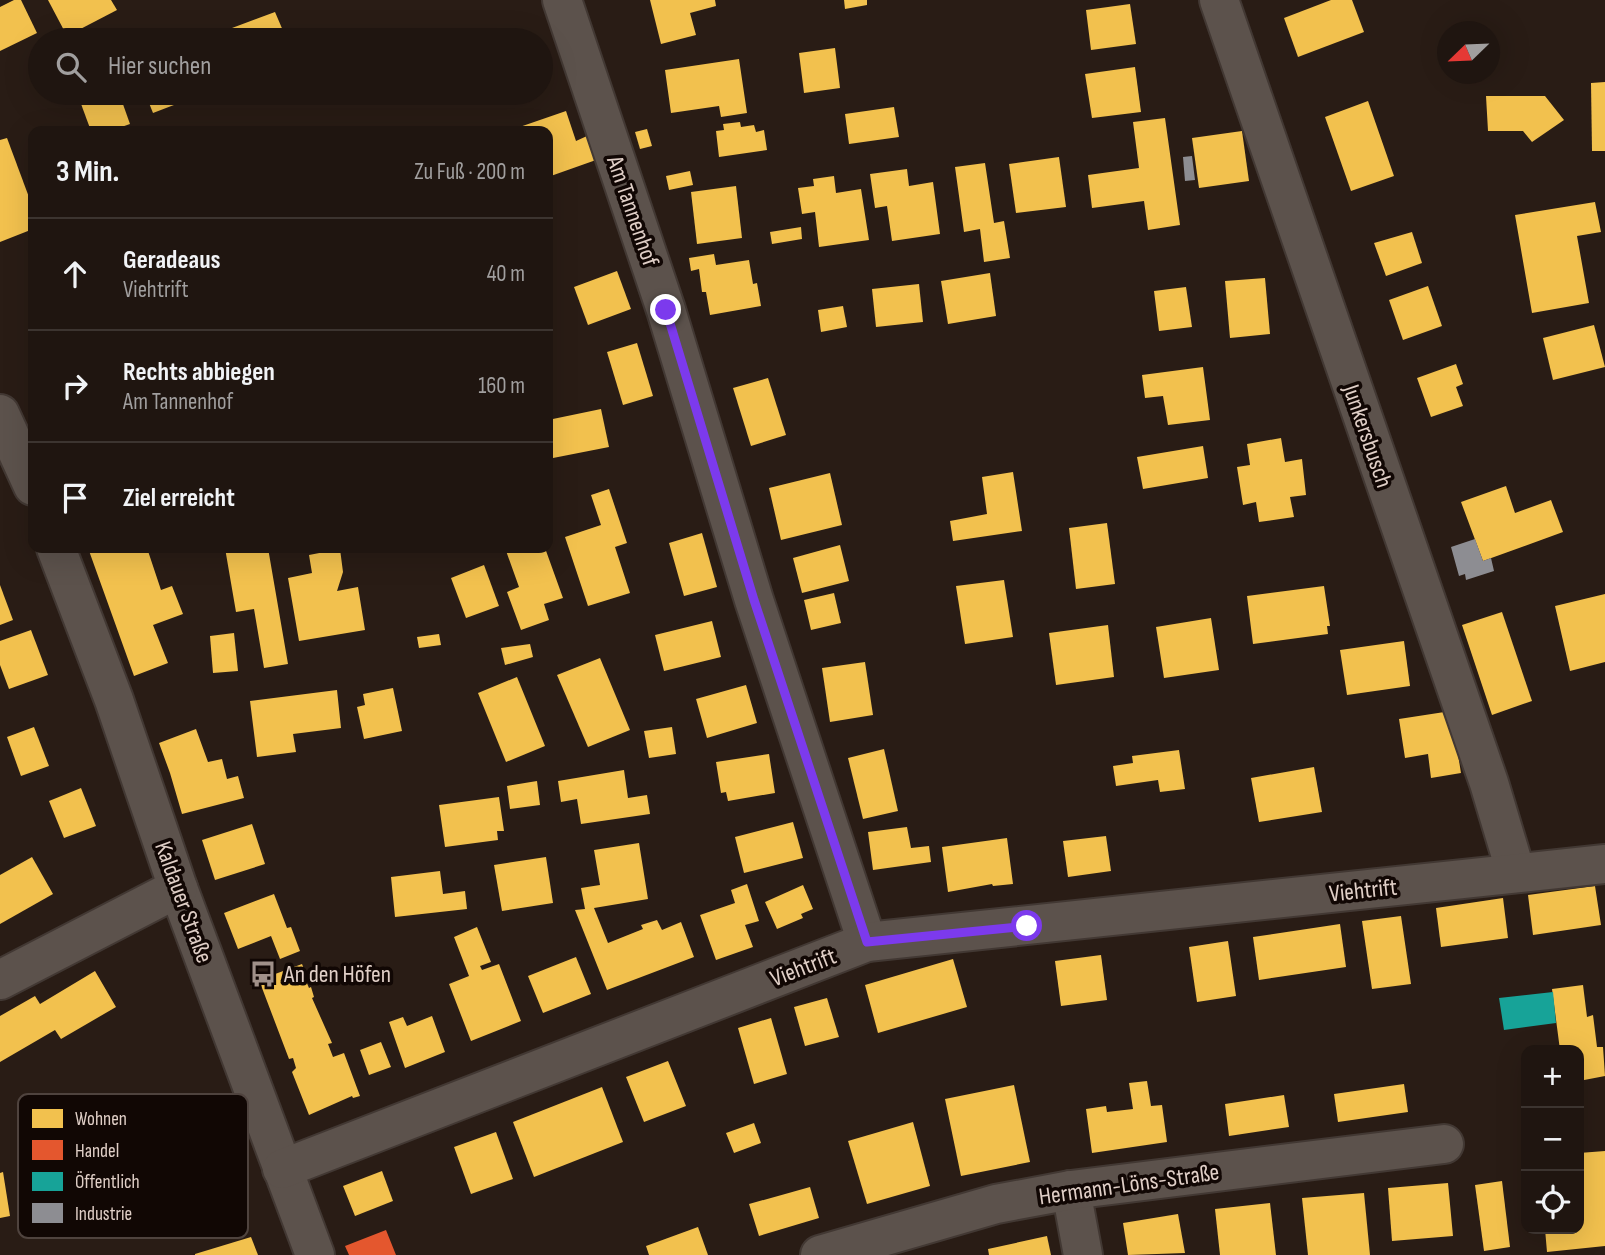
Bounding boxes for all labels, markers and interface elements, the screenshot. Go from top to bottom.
north arrow [1437,21,1500,84]
search box [28,28,553,105]
icon: search [52,48,90,86]
text: Hier suchen [108,51,211,82]
street label: Am Tannenhof [600,151,665,271]
text: 3 Min. [56,154,119,190]
text: Zu Fuß · 200 m [414,158,525,186]
text: Geradeaus [123,245,221,276]
icon: ahead [56,255,94,293]
text: 40 m [487,260,525,288]
text: Viehtrift [123,276,188,304]
route end [650,294,681,325]
text: Rechts abbiegen [123,357,275,388]
icon: right [56,367,94,405]
text: 160 m [478,372,525,400]
street label: Junkersbusch [1336,380,1399,492]
text: Am Tannenhof [123,388,233,416]
icon: arrive [56,479,94,517]
text: Ziel erreicht [123,483,235,514]
street label: Kaldauer Straße [148,837,219,967]
street label: Viehtrift [1328,873,1399,908]
route start [1011,910,1042,941]
street label: Viehtrift [766,942,840,993]
bus stop icon: An den Höfen [248,959,278,989]
place label: An den Höfen [283,960,391,989]
map controls [1521,1045,1584,1234]
button: + [1521,1045,1584,1108]
legend [18,1094,248,1238]
text: Wohnen [75,1108,127,1131]
button: − [1521,1108,1584,1171]
text: Handel [75,1140,119,1163]
street label: Hermann-Löns-Straße [1037,1157,1221,1212]
text: Öffentlich [75,1171,140,1194]
button: locate [1521,1171,1584,1234]
text: Industrie [75,1203,132,1226]

